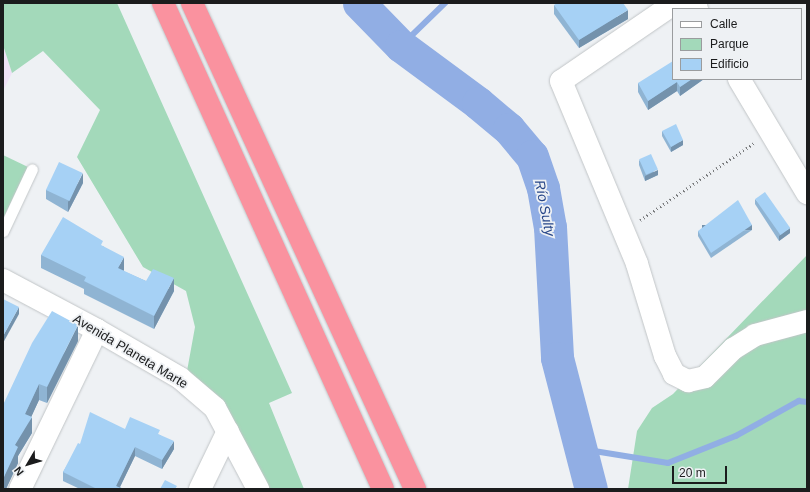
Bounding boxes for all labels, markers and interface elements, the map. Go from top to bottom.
legend [672,8,802,80]
text: Calle [710,17,737,31]
text: Parque [710,37,749,51]
text: Edificio [710,57,749,71]
water label: Río Sulty [531,179,559,237]
street label: Avenida Planeta Marte [70,312,190,392]
north arrow [8,444,48,484]
scale bar [674,458,729,484]
text: N [11,465,26,478]
text: 20 m [679,466,706,480]

